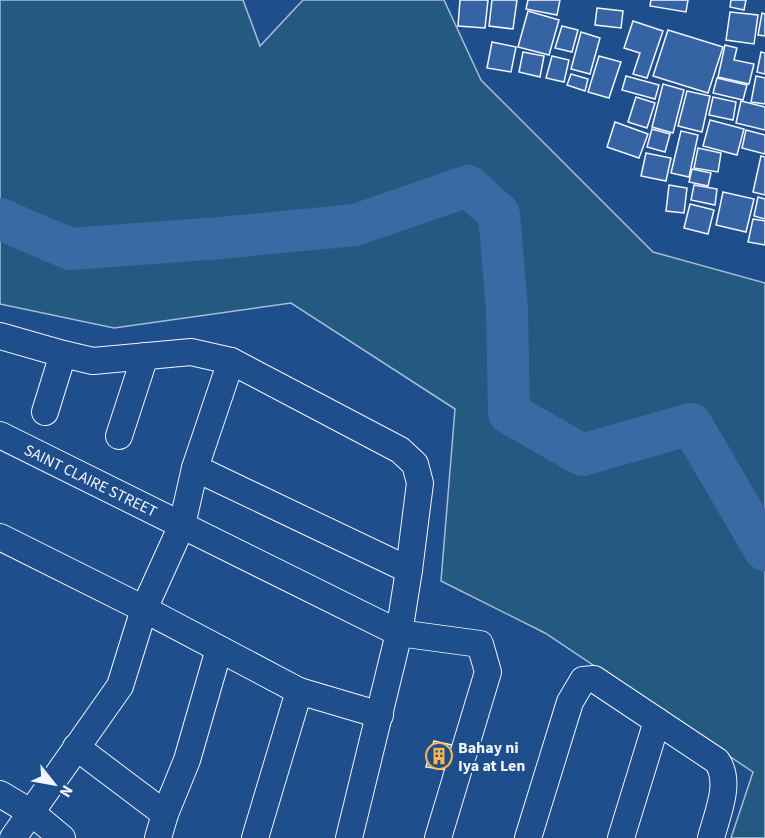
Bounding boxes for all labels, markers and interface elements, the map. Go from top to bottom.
street label: SAINT CLAIRE STREET [20,439,161,523]
place label: Bahay ni Iya at Len [458,737,525,777]
building icon: Bahay ni Iya at Len [424,741,454,771]
north arrow [24,754,84,814]
text: N [54,781,78,801]

